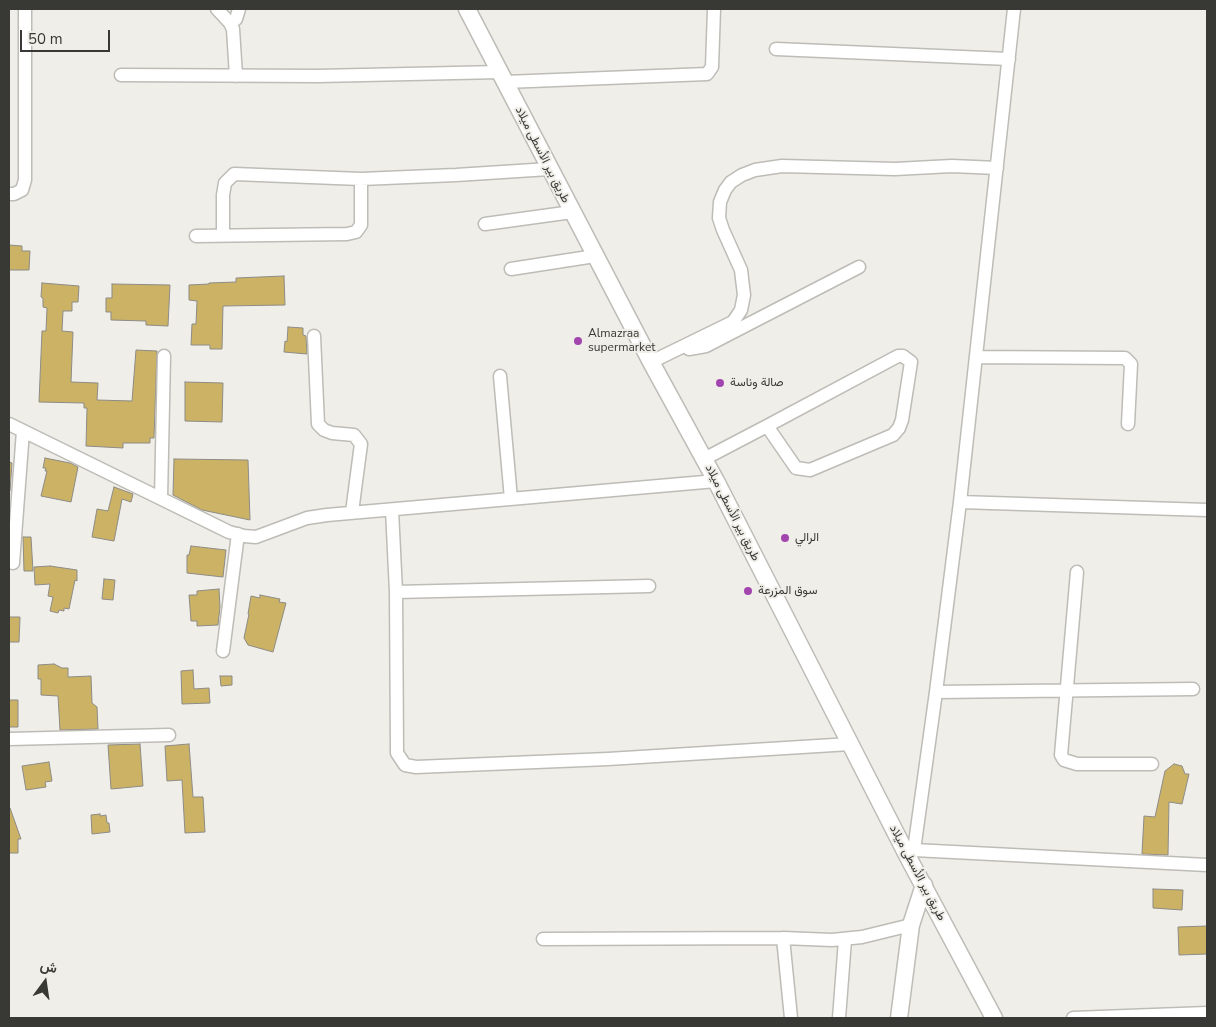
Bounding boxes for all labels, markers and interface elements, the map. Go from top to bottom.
scale bar [22,20,112,52]
text: 50 m [28,29,63,49]
street label: طريق بير الأسطى ميلاد [511,104,573,206]
place label: Almazraa supermarket [588,327,656,355]
marker: Almazraa supermarket [572,335,584,347]
place label: صالة وناسة [730,376,784,390]
marker: صالة وناسة [714,377,726,389]
street label: طريق بير الأسطى ميلاد [701,462,763,564]
place label: الرالي [795,531,819,545]
marker: الرالي [779,532,791,544]
place label: سوق المزرعة [758,584,817,598]
marker: سوق المزرعة [742,585,754,597]
street label: طريق بير الأسطى ميلاد [886,823,948,923]
text: ش [38,956,59,978]
north arrow [20,957,70,1007]

